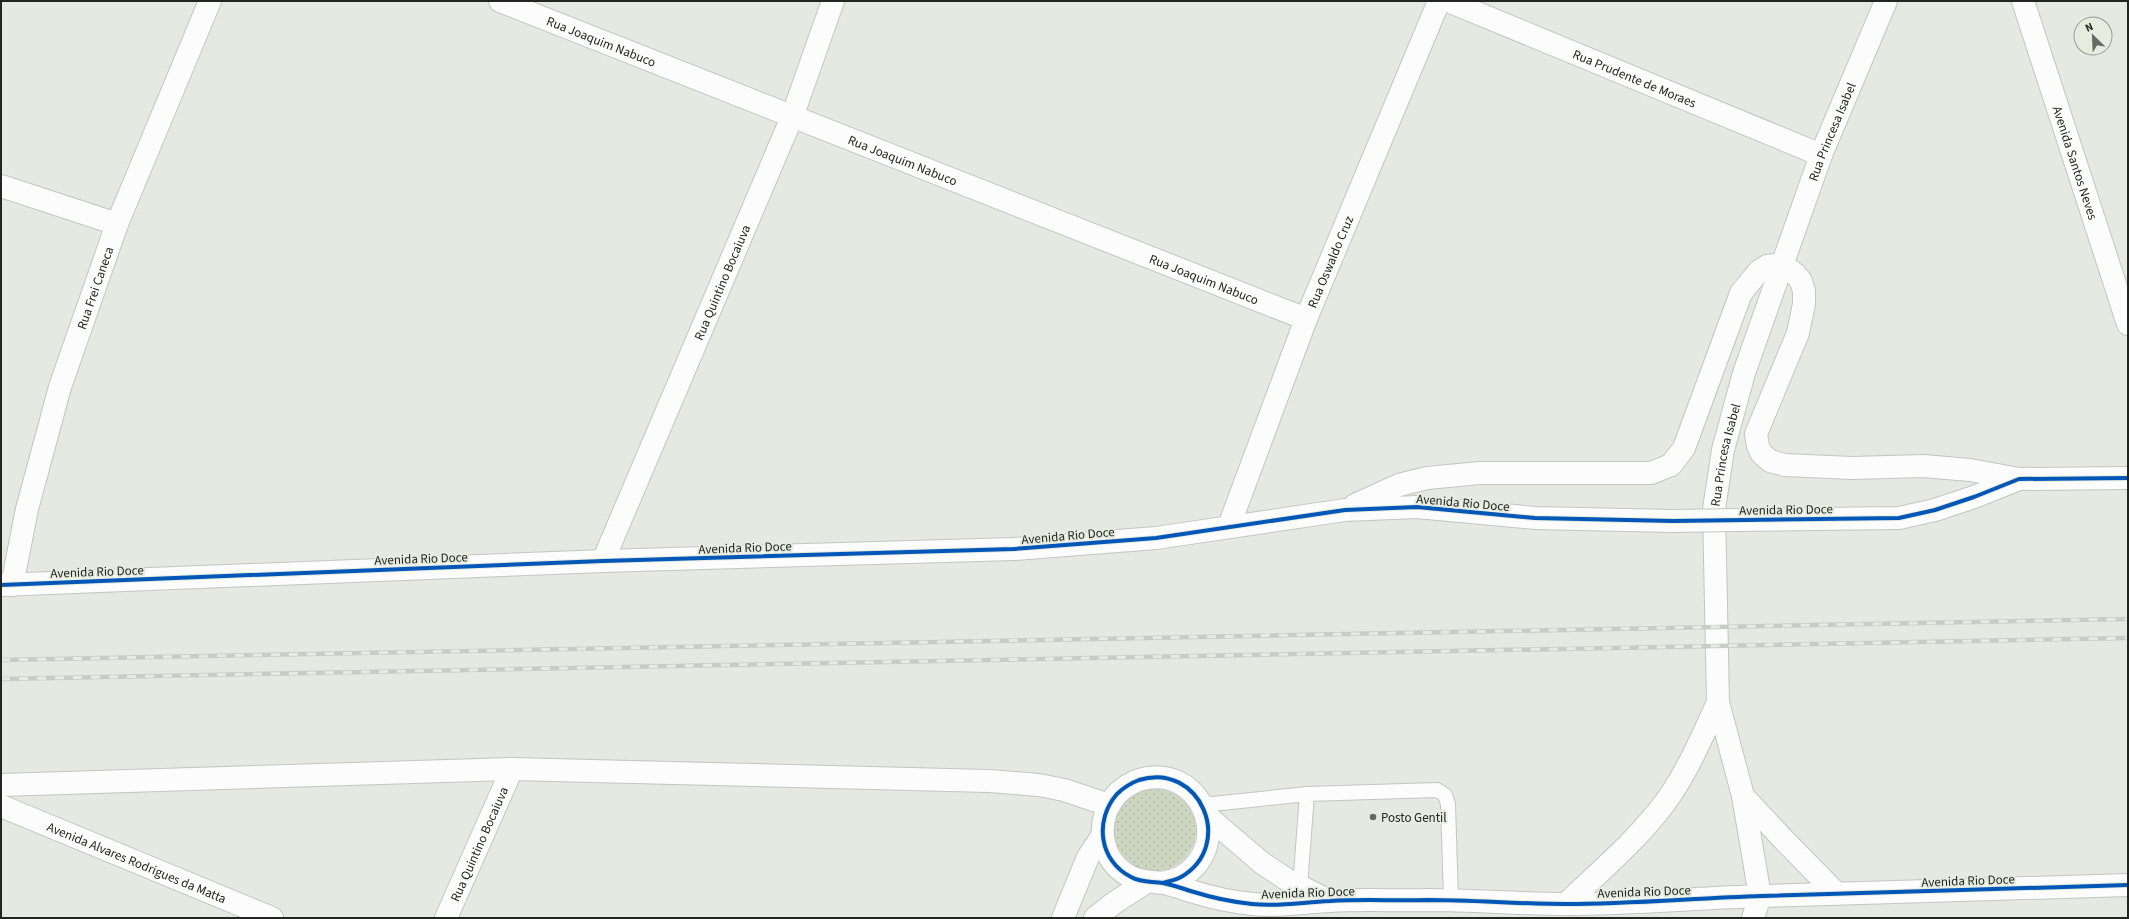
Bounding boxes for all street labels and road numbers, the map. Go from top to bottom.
street label: Rua Joaquim Nabuco [544,12,658,72]
street label: Rua Prudente de Moraes [1570,45,1699,113]
street label: Rua Princesa Isabel [1804,80,1861,184]
street label: Avenida Santos Neves [2048,104,2102,223]
street label: Rua Joaquim Nabuco [845,131,960,191]
street label: Rua Oswaldo Cruz [1304,213,1358,311]
street label: Rua Quintino Bocaiuva [690,222,755,343]
street label: Rua Frei Caneca [73,244,118,332]
street label: Rua Joaquim Nabuco [1146,250,1261,309]
street label: Rua Princesa Isabel [1707,402,1745,508]
street label: Avenida Rio Doce [1416,490,1510,516]
street label: Avenida Rio Doce [1739,500,1833,520]
street label: Avenida Rio Doce [1021,523,1115,549]
street label: Avenida Rio Doce [698,537,792,559]
street label: Avenida Rio Doce [374,548,468,570]
street label: Avenida Rio Doce [50,561,144,583]
street label: Rua Quintino Bocaiuva [446,784,513,905]
street label: Avenida Alvares Rodrigues da Matta [44,818,229,908]
street label: Avenida Rio Doce [1921,870,2015,892]
street label: Avenida Rio Doce [1597,881,1691,903]
street label: Avenida Rio Doce [1261,882,1355,904]

